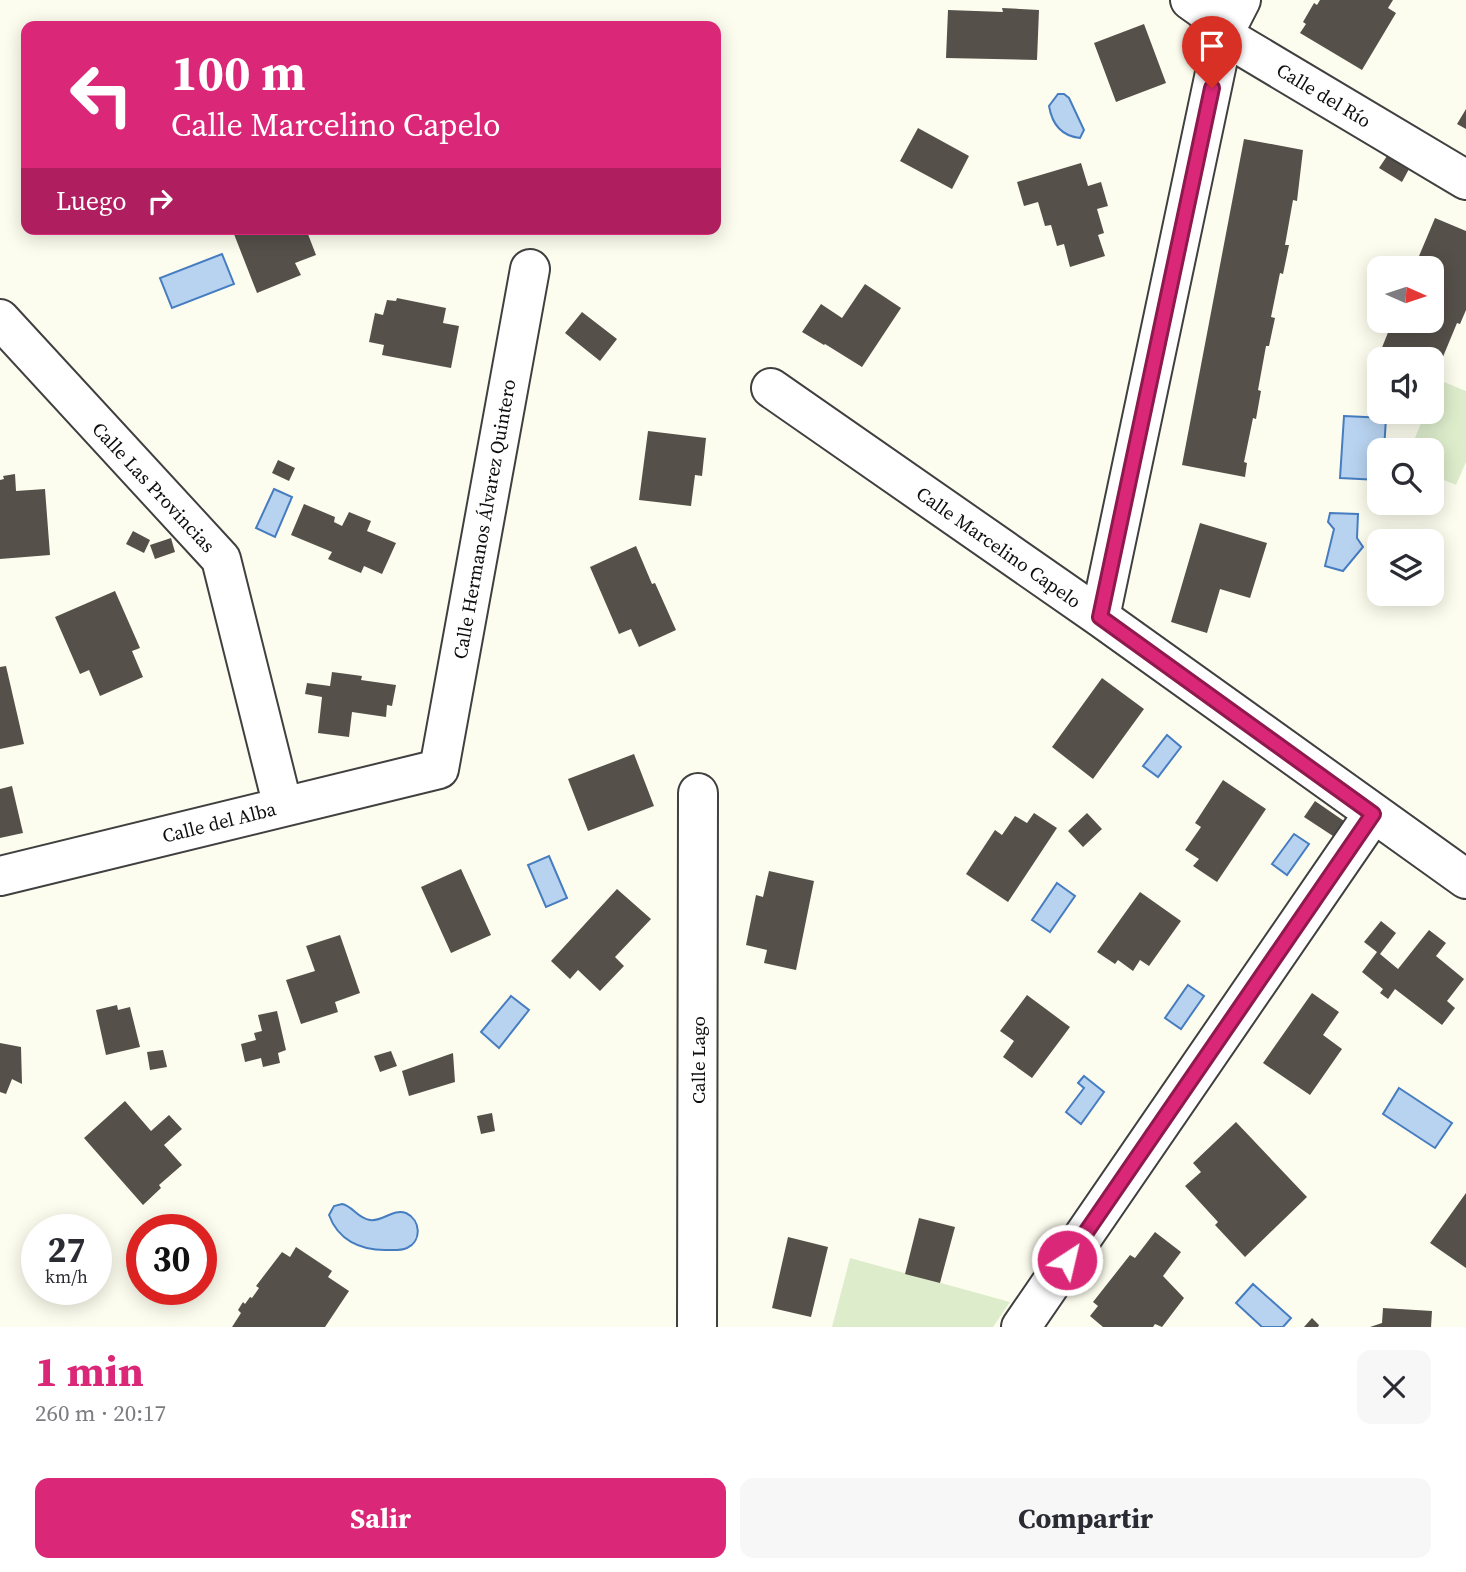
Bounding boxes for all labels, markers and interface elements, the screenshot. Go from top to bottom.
pin [1182,16,1242,88]
icon: arrive [1193,27,1231,65]
text: 100 m [171,39,306,106]
icon: left [56,49,147,140]
street label: Calle del Río [1272,57,1376,133]
text: Calle Marcelino Capelo [171,103,501,147]
icon: right [141,182,179,220]
text: Luego [56,183,127,219]
north arrow [1367,256,1444,332]
map controls [1367,256,1444,606]
button: sound [1367,347,1444,424]
street label: Calle Hermanos Álvarez Quintero [447,377,521,661]
street label: Calle Las Provincias [87,416,221,558]
button: search [1367,438,1444,515]
street label: Calle Marcelino Capelo [911,480,1087,614]
button: layers [1367,529,1444,606]
street label: Calle del Alba [159,795,279,849]
street label: Calle Lago [685,1016,711,1104]
speed limit sign: 30 [126,1214,217,1305]
position arrow [1030,1223,1104,1297]
text: 27 [48,1226,85,1274]
text: km/h [45,1264,88,1289]
text: 1 min [35,1342,144,1400]
button: close [1357,1350,1431,1424]
text: 260 m · 20:17 [35,1397,166,1429]
button: Salir [35,1478,726,1558]
button: Compartir [740,1478,1431,1558]

